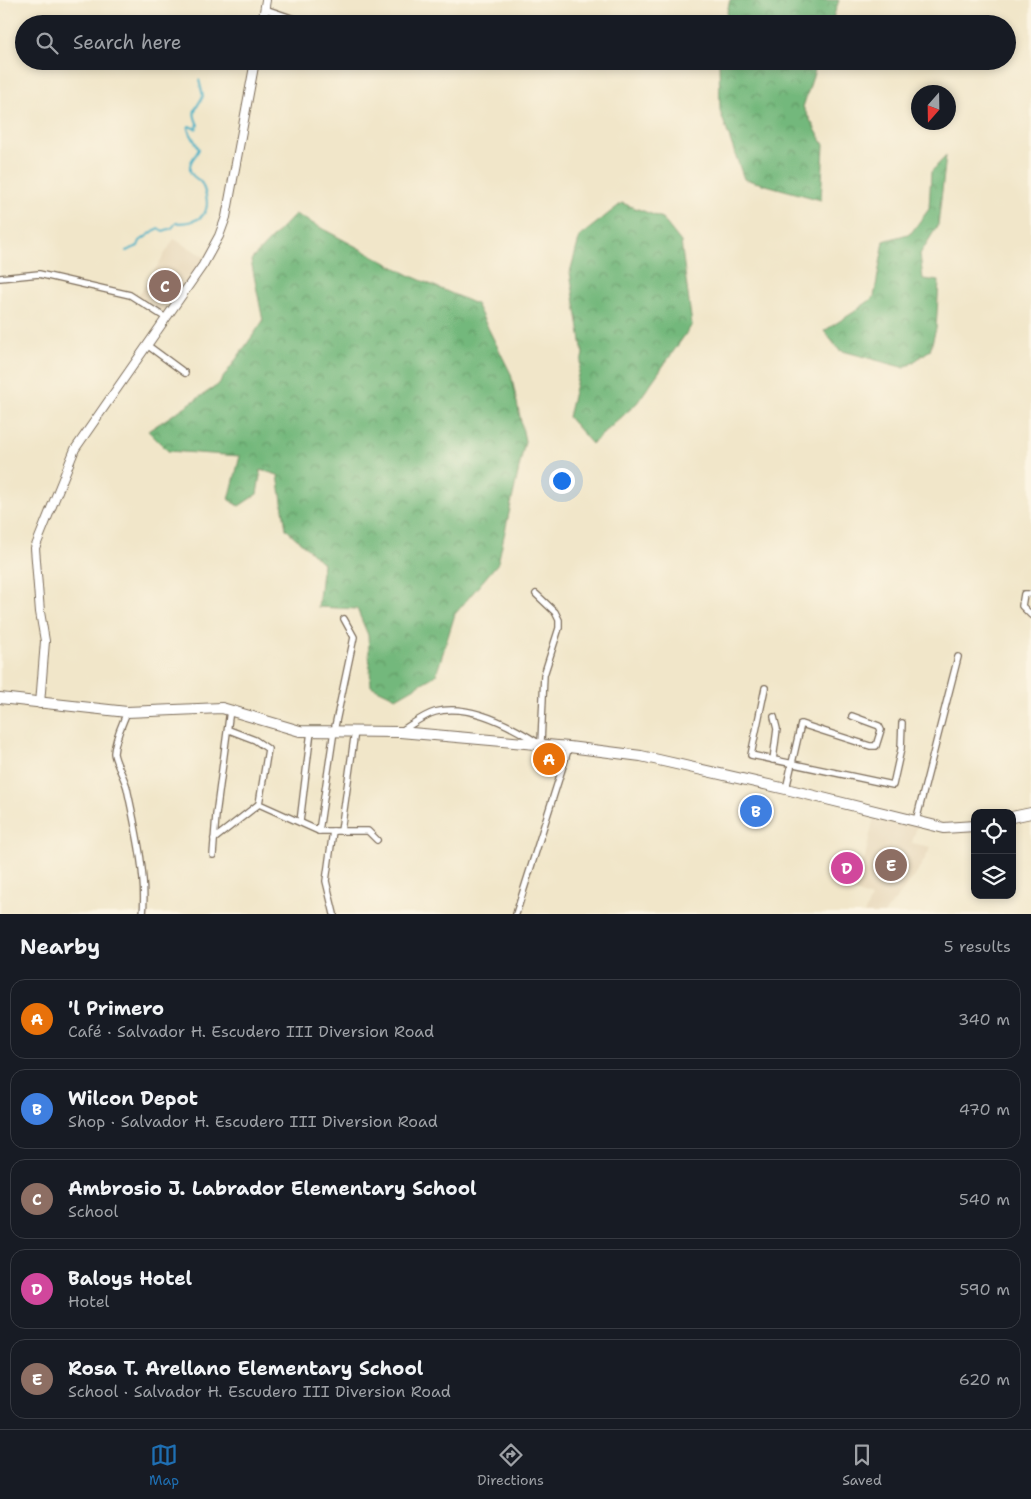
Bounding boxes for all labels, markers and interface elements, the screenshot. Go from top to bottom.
search box [15,15,1016,70]
icon: search [33,29,61,57]
text: Search here [73,30,182,55]
north arrow [911,85,956,130]
pin: C [149,267,181,305]
your location [549,468,575,494]
pin: A [533,740,565,778]
pin: B [740,792,772,830]
map controls [971,809,1016,899]
button: locate [971,809,1016,854]
pin: E [875,846,907,884]
pin: D [831,849,863,887]
button: layers [971,854,1016,899]
text: Nearby [20,933,100,961]
text: 5 results [944,936,1011,957]
text: 'l Primero [68,996,164,1021]
text: A [31,1009,43,1030]
text: 340 m [958,1009,1010,1030]
text: Café · Salvador H. Escudero III Diversion Road [68,1021,434,1042]
text: Wilcon Depot [68,1086,198,1111]
text: B [32,1099,42,1120]
text: 470 m [959,1099,1010,1120]
text: Shop · Salvador H. Escudero III Diversion Road [68,1111,438,1132]
text: Ambrosio J. Labrador Elementary School [68,1176,477,1201]
text: C [32,1189,42,1210]
text: 540 m [959,1189,1010,1210]
text: School [68,1201,118,1222]
text: Baloys Hotel [68,1266,192,1291]
text: D [31,1279,43,1300]
text: 590 m [960,1279,1010,1300]
text: Hotel [68,1291,109,1312]
text: Rosa T. Arellano Elementary School [68,1356,423,1381]
text: E [32,1369,42,1390]
text: 620 m [959,1369,1010,1390]
text: School · Salvador H. Escudero III Diversion Road [68,1381,451,1402]
tab: Map [149,1441,179,1489]
tab: Directions [477,1441,544,1489]
tab: Saved [842,1441,882,1489]

